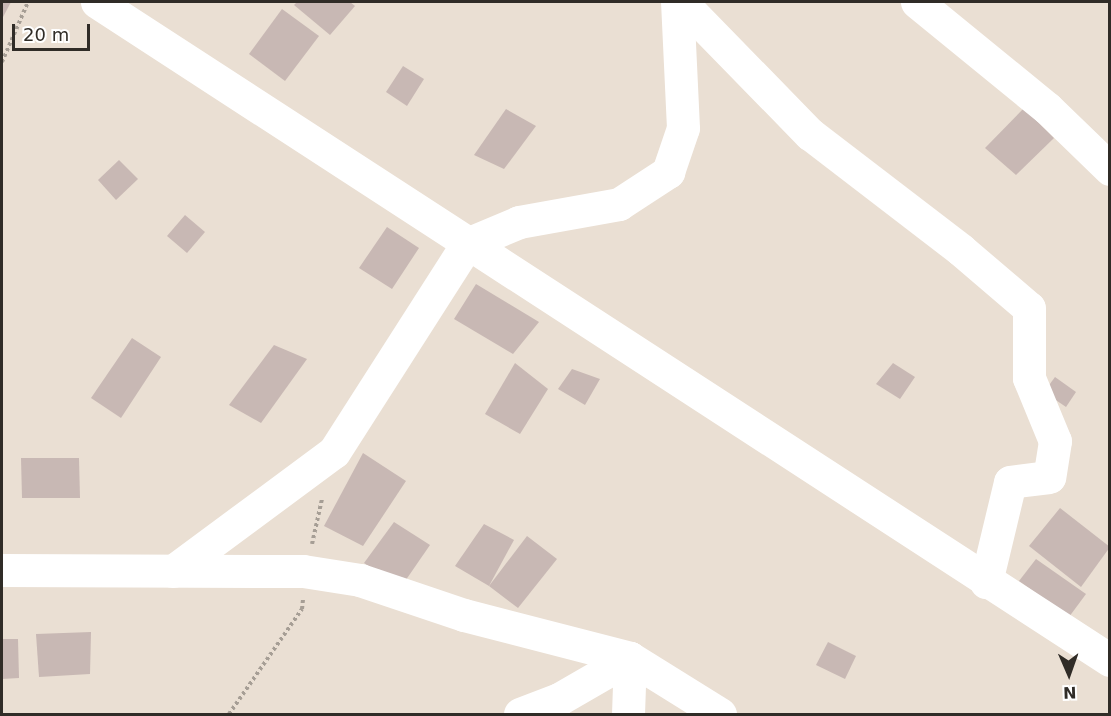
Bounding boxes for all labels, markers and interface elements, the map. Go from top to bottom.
scale bar [15,12,93,50]
text: 20 m [23,24,69,45]
north arrow [1039,644,1099,704]
text: N [1063,683,1077,702]

